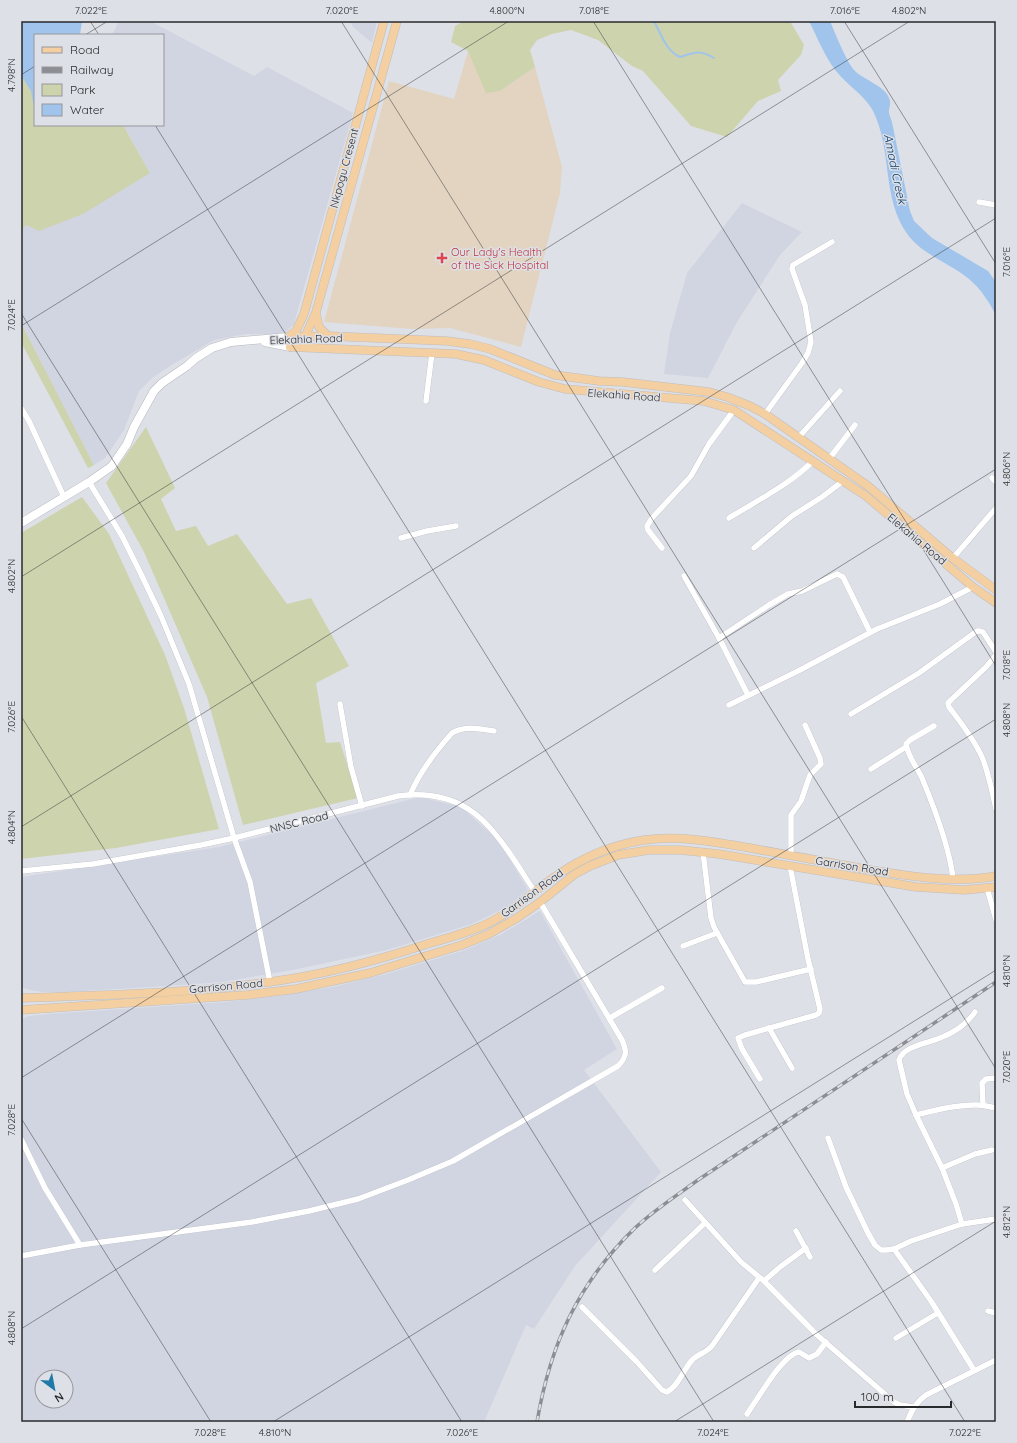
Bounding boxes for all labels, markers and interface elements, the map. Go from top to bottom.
text: 7.022°E [75,4,107,17]
text: 7.020°E [326,4,359,17]
text: 4.800°N [490,4,524,17]
text: 7.018°E [579,4,609,17]
text: 7.016°E [830,4,860,17]
text: 4.802°N [892,4,926,17]
legend [34,34,164,126]
text: Road [70,42,100,57]
text: 4.798°N [5,58,18,92]
text: Railway [70,62,114,77]
text: Park [70,82,95,97]
text: Water [70,102,105,117]
street label: Nkpogu Cresent [327,126,361,209]
water label: Amadi Creek [881,132,911,207]
place label: Our Lady's Health of the Sick Hospital [451,245,549,272]
text: 7.016°E [1000,247,1013,277]
marker: Our Lady's Health of the Sick Hospital [436,252,448,264]
text: 7.024°E [5,299,18,331]
street label: Elekahia Road [269,331,343,347]
street label: Elekahia Road [587,385,661,405]
text: 4.806°N [1000,452,1013,486]
street label: Elekahia Road [885,510,949,568]
text: 4.802°N [5,559,18,593]
text: 7.018°E [1000,650,1013,680]
text: 7.026°E [5,701,18,733]
text: 4.808°N [1000,703,1013,737]
street label: NNSC Road [268,808,330,836]
text: 4.804°N [5,810,18,844]
street label: Garrison Road [814,853,890,879]
street label: Garrison Road [498,866,566,920]
text: 4.810°N [1000,955,1013,987]
street label: Garrison Road [189,976,263,996]
text: 7.020°E [1000,1050,1013,1083]
text: 7.028°E [5,1104,18,1136]
text: 4.812°N [1000,1206,1013,1238]
text: 4.808°N [5,1311,18,1345]
north arrow [34,1369,74,1409]
scale bar [855,1383,951,1409]
text: N [52,1389,66,1406]
text: 100 m [861,1389,894,1404]
text: 7.028°E [194,1426,226,1439]
text: 4.810°N [259,1426,291,1439]
text: 7.026°E [446,1426,478,1439]
text: 7.024°E [697,1426,729,1439]
text: 7.022°E [949,1426,981,1439]

